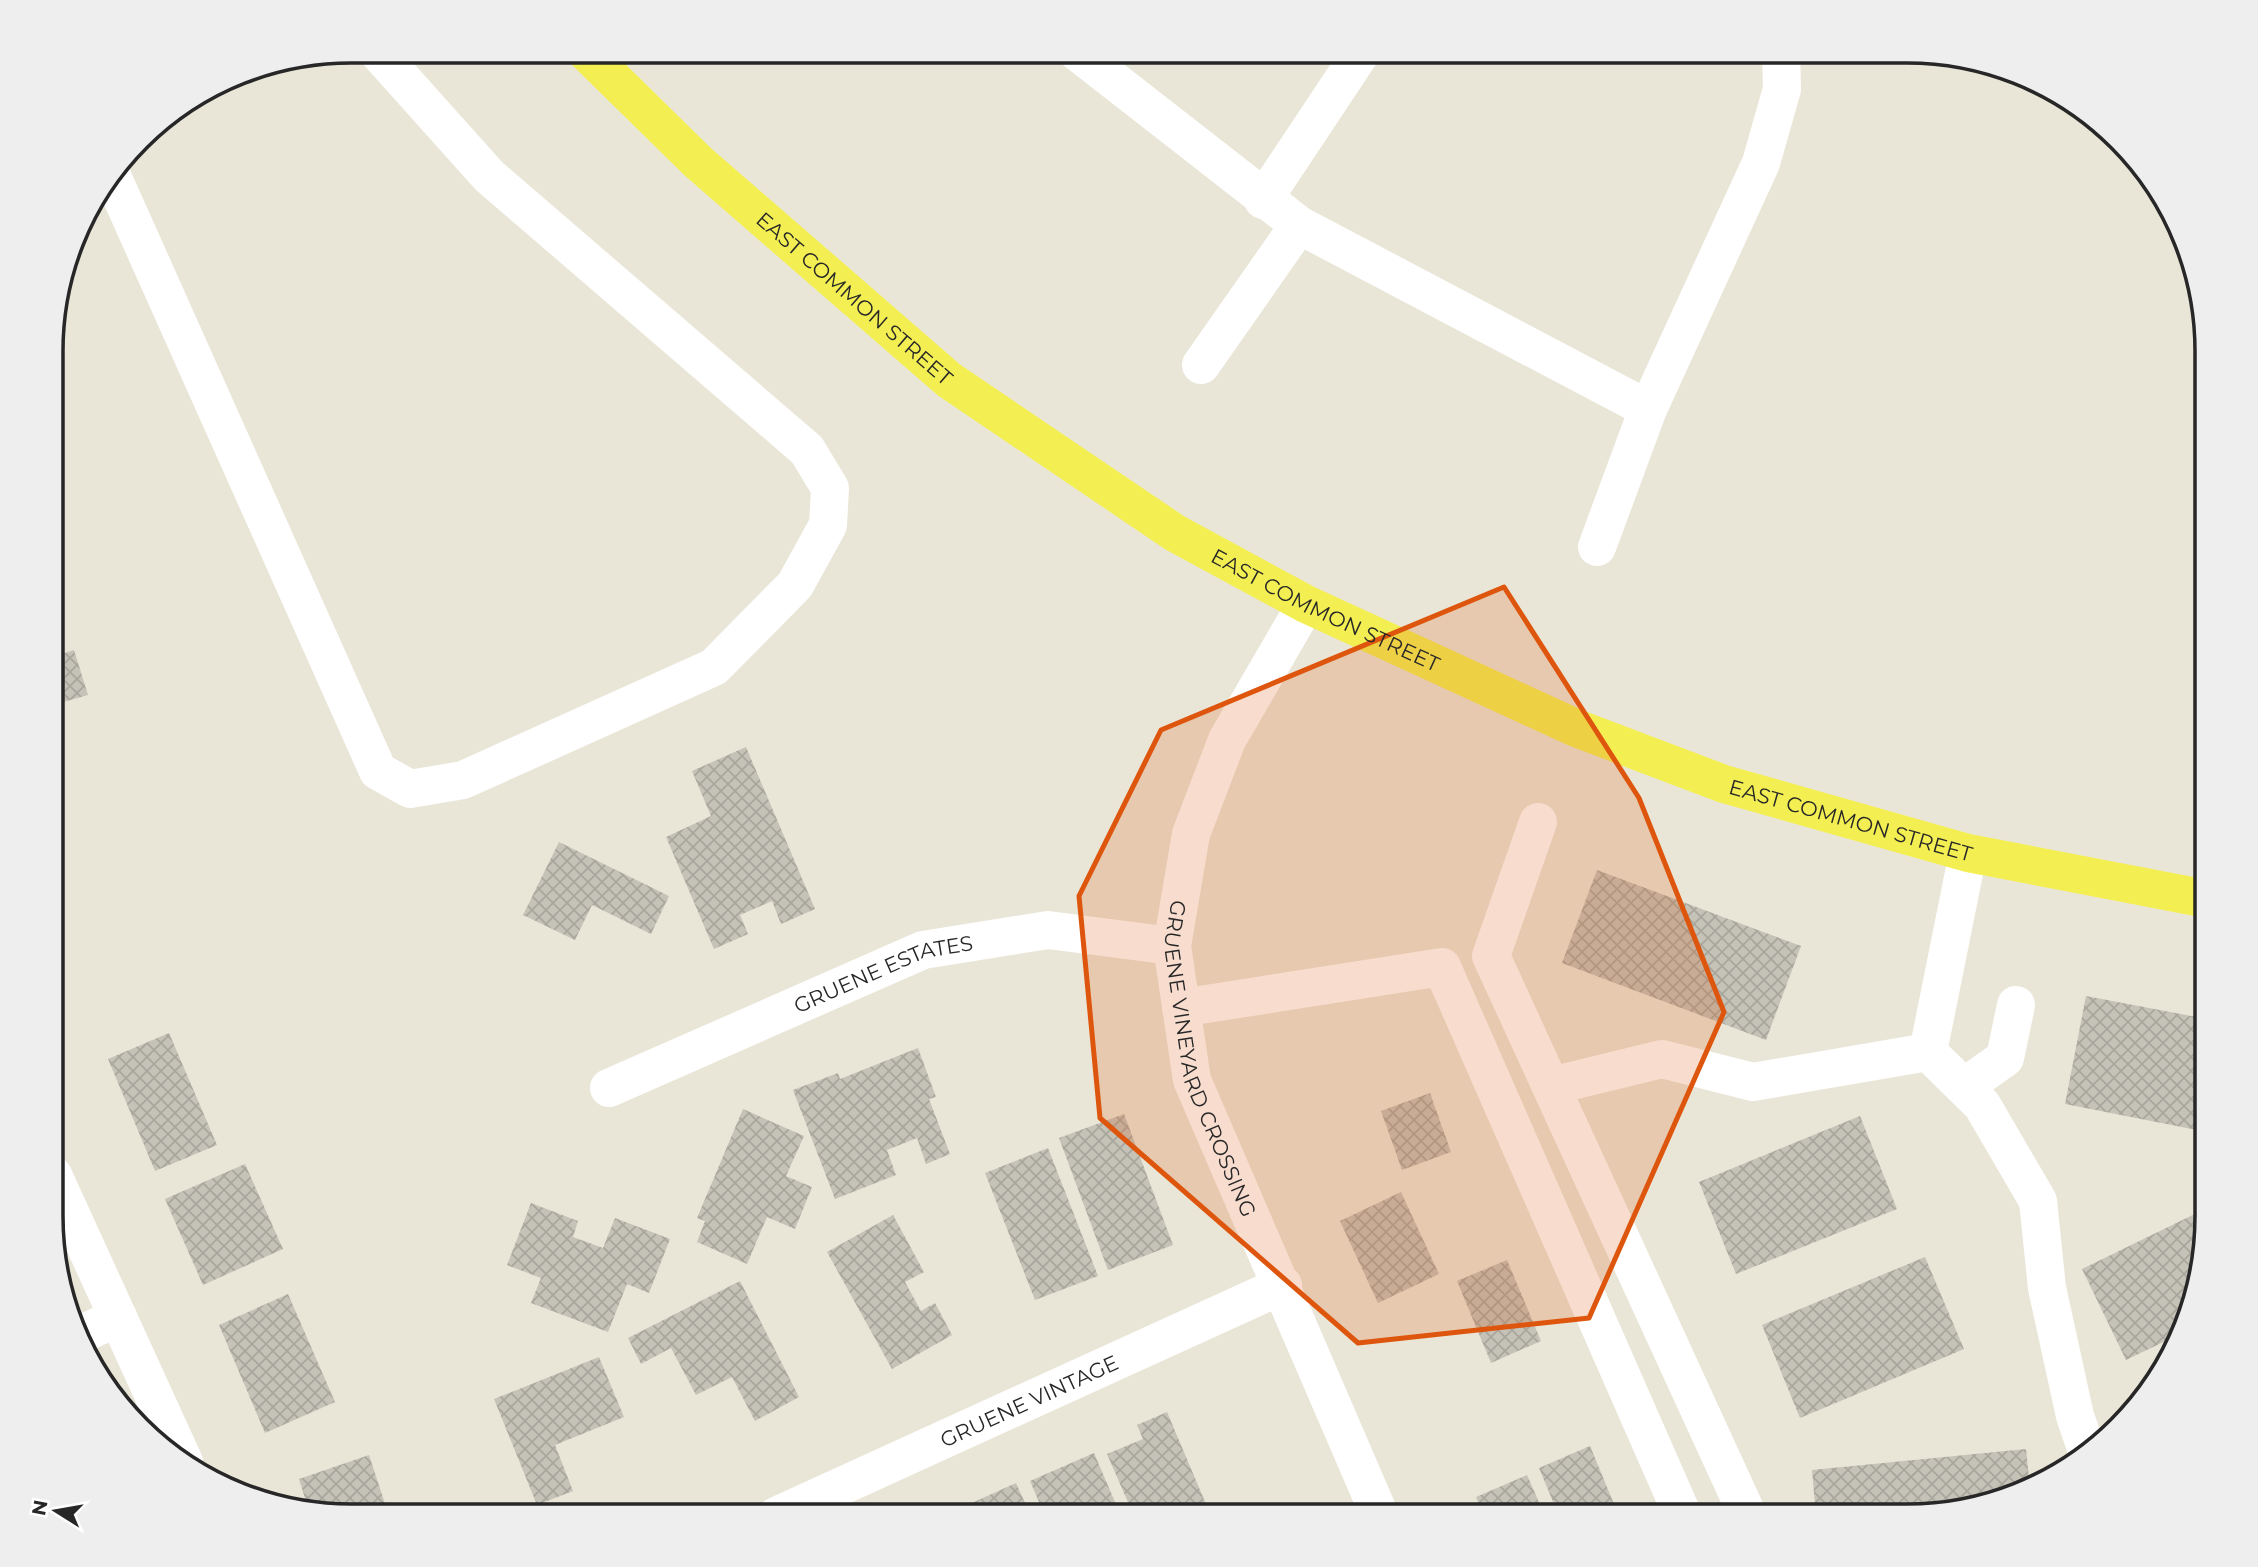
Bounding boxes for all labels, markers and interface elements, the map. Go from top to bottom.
street label: EAST COMMON STREET [752,206,958,390]
street label: EAST COMMON STREET [1207,543,1444,676]
street label: EAST COMMON STREET [1726,774,1975,866]
street label: GRUENE VINEYARD CROSSING [1159,898,1262,1220]
street label: GRUENE ESTATES [790,930,974,1018]
street label: GRUENE VINTAGE [936,1349,1122,1452]
north arrow [21,1476,91,1546]
text: N [27,1498,53,1518]

